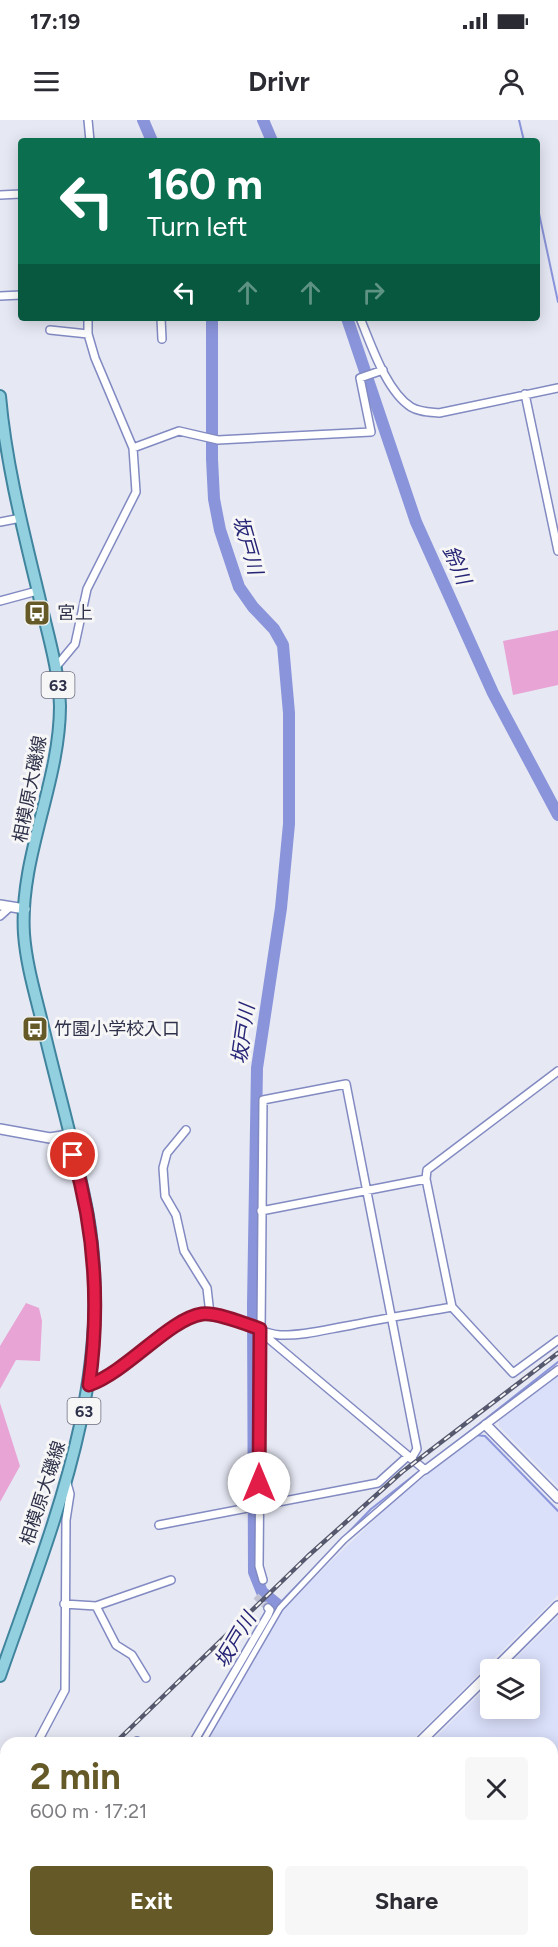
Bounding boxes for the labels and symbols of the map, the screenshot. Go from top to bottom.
water label: 坂戸川 [228,513,268,579]
water label: 鈴川 [438,542,477,590]
bus stop icon: 宮上 [22,598,52,628]
place label: 宮上 [57,602,93,624]
road number: 63 [42,672,74,698]
street label: 相模原大磯線 [9,734,51,844]
water label: 坂戸川 [227,1001,259,1065]
bus stop icon: 竹園小学校入口 [20,1014,50,1044]
place label: 竹園小学校入口 [54,1018,180,1040]
pin [47,1129,98,1180]
road number: 63 [68,1398,100,1424]
street label: 相模原大磯線 [16,1438,70,1548]
position arrow [227,1451,291,1515]
water label: 坂戸川 [209,1606,262,1672]

